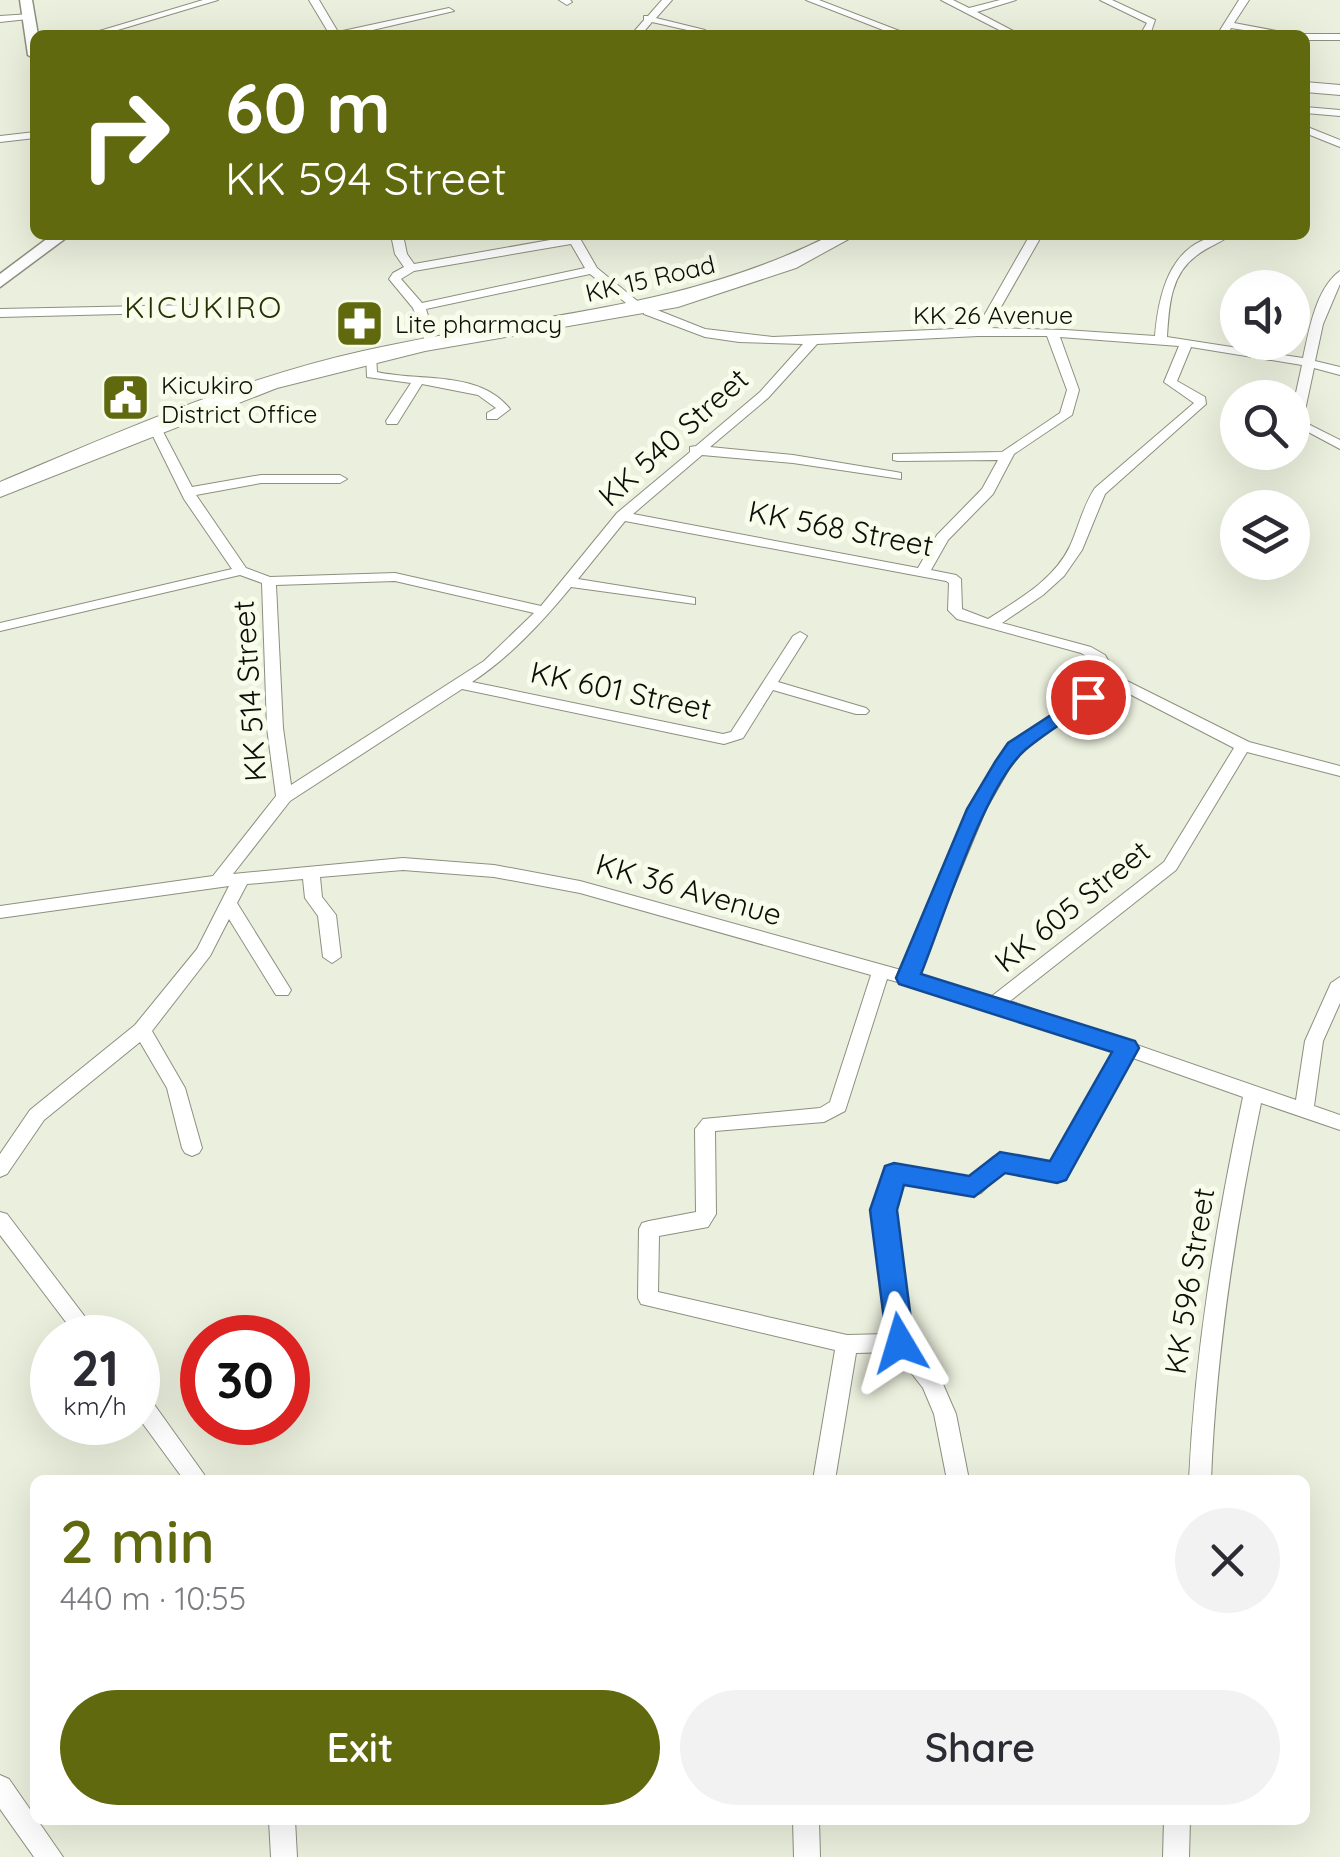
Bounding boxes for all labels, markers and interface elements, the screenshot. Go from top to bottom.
text: 60 m [225,63,391,151]
icon: right [60,70,190,200]
text: KK 594 Street [225,150,507,206]
street label: KK 15 Road [582,248,718,308]
map controls [1220,270,1310,580]
button: sound [1220,270,1310,360]
district label: KICUKIRO [124,288,284,326]
pharmacy icon: Lite pharmacy [334,297,386,349]
street label: KK 26 Avenue [913,299,1073,330]
place label: Lite pharmacy [395,308,562,339]
street label: KK 540 Street [590,360,756,514]
place label: Kicukiro District Office [161,369,317,429]
public building icon: Kicukiro District Office [100,372,152,424]
button: search [1220,380,1310,470]
button: layers [1220,490,1310,580]
street label: KK 568 Street [745,491,937,565]
street label: KK 514 Street [224,599,274,783]
street label: KK 601 Street [527,652,715,728]
pin [1046,655,1131,740]
icon: arrive [1061,670,1116,725]
street label: KK 605 Street [987,832,1157,980]
street label: KK 36 Avenue [592,844,786,934]
street label: KK 596 Street [1156,1185,1222,1377]
position arrow [848,1291,952,1395]
speed limit sign: 30 [180,1315,310,1445]
text: 21 [71,1336,119,1399]
text: km/h [63,1390,127,1421]
text: 2 min [60,1503,215,1578]
button: close [1175,1508,1280,1613]
text: 440 m · 10:55 [60,1578,246,1618]
button: Exit [60,1690,660,1805]
button: Share [680,1690,1280,1805]

